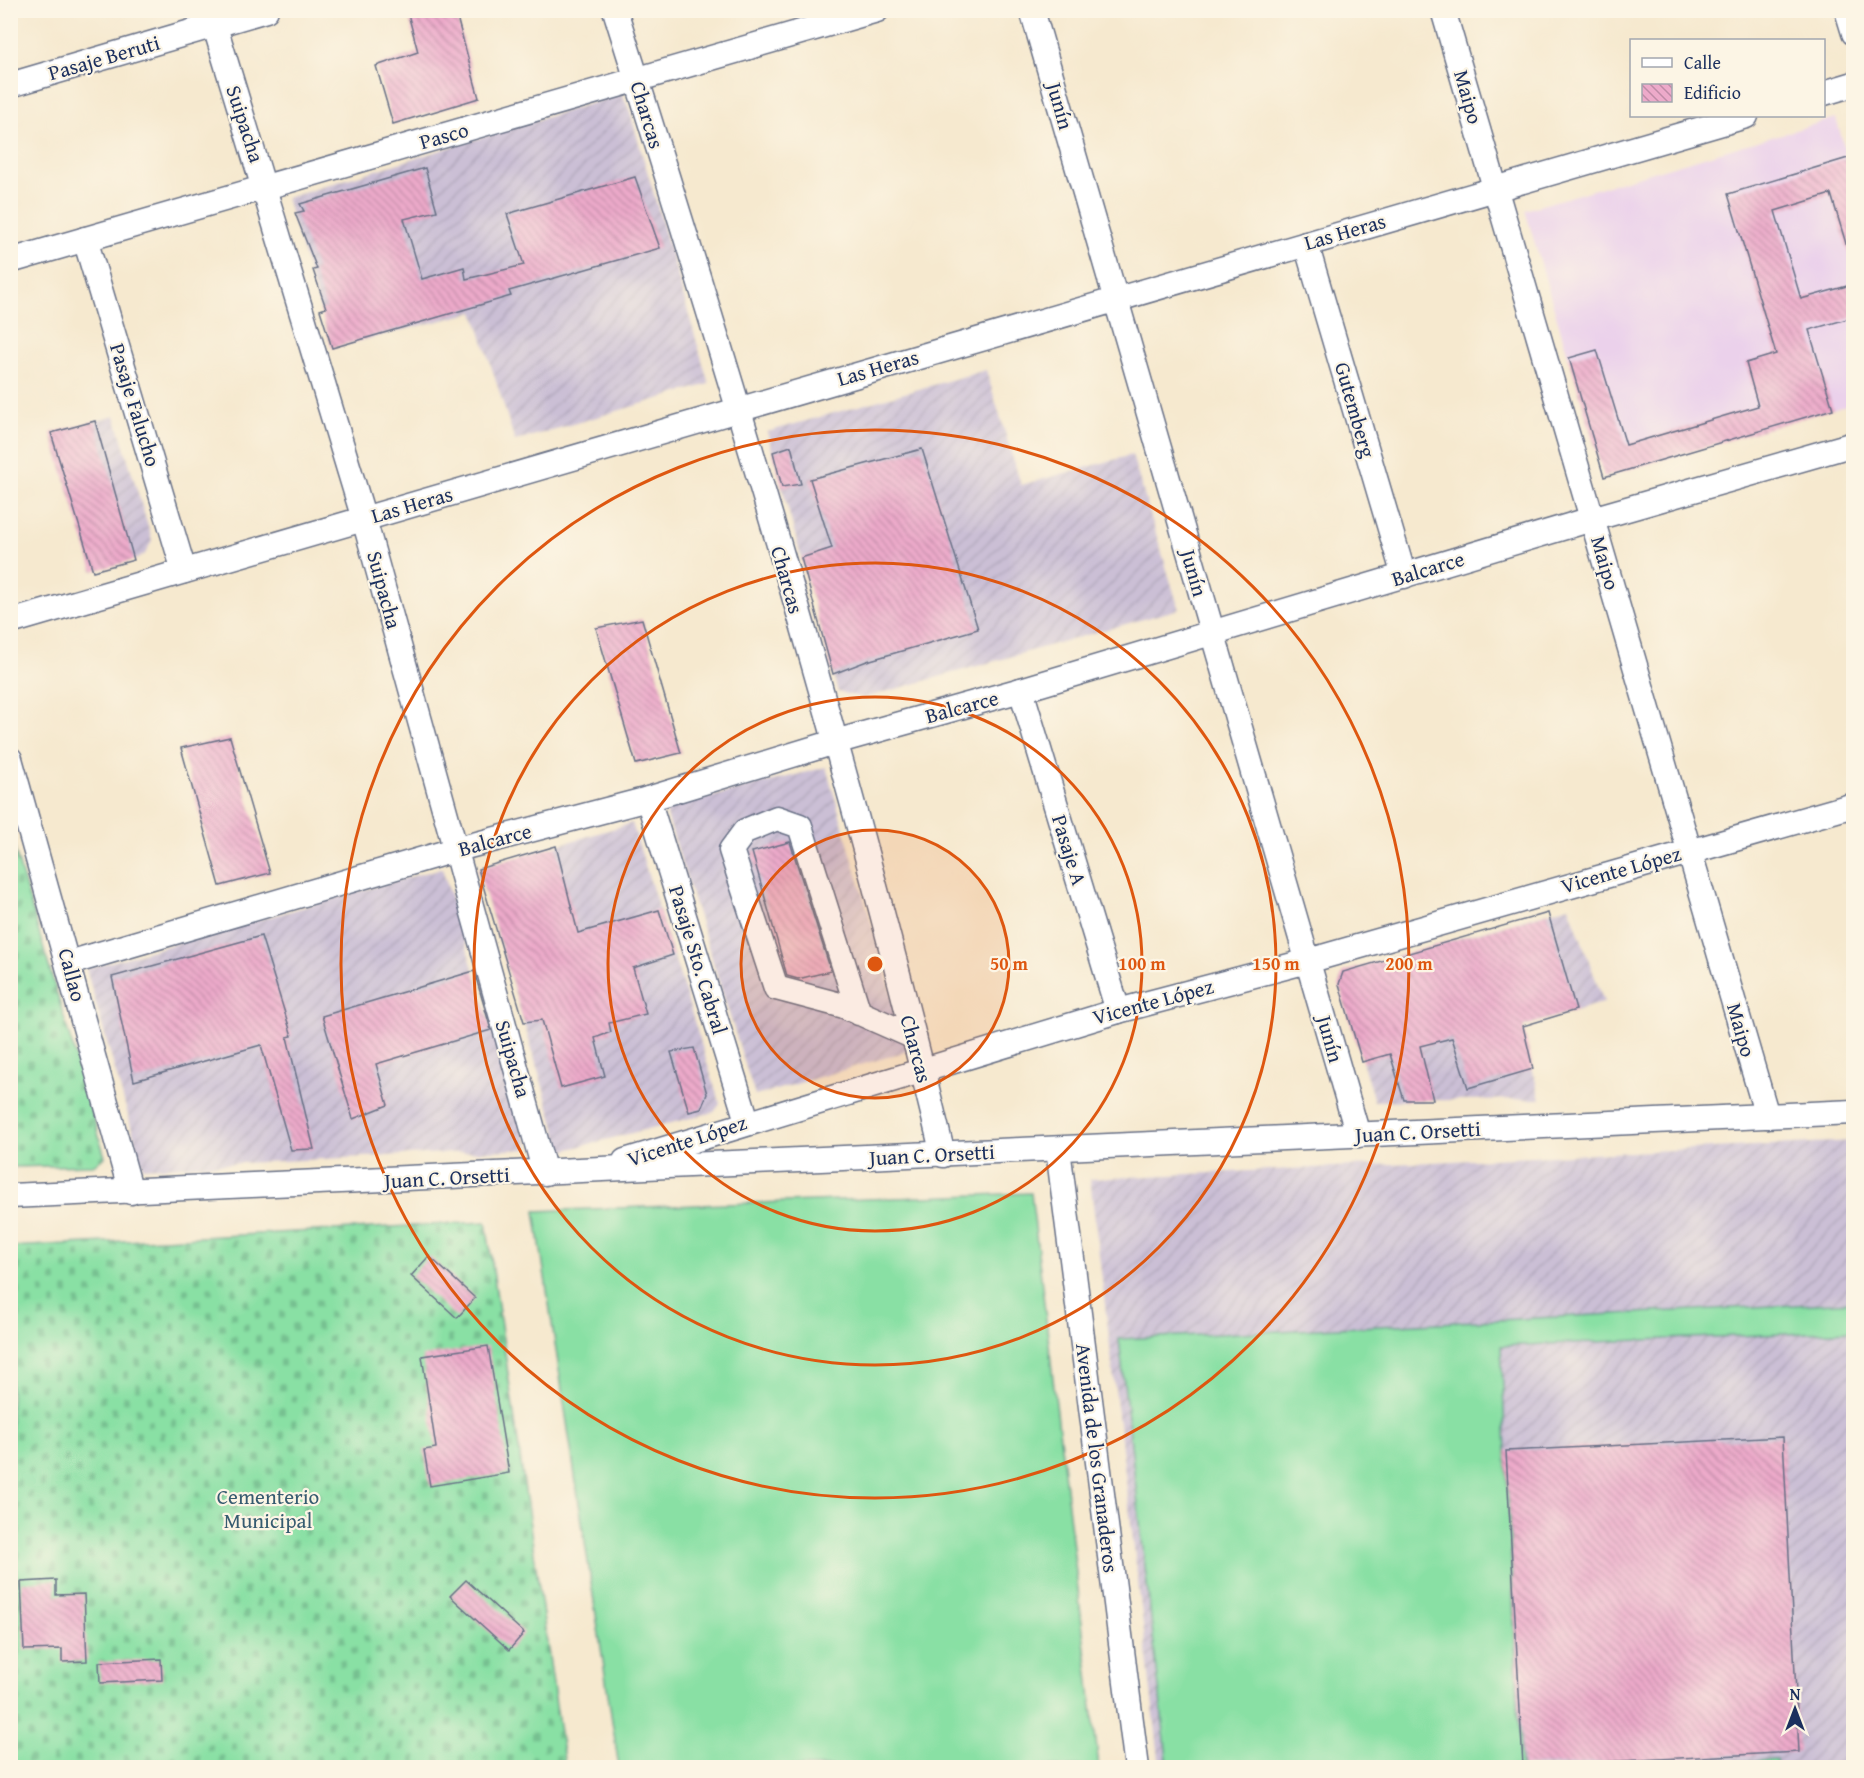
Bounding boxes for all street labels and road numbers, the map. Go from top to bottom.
street label: Pasaje Beruti [44,27,163,88]
street label: Maipo [1446,66,1491,128]
street label: Junín [1038,76,1082,133]
street label: Charcas [623,77,672,152]
street label: Suipacha [218,81,273,166]
street label: Pasco [416,114,472,157]
street label: Las Heras [1300,205,1389,258]
street label: Pasaje Falucho [102,339,169,470]
street label: Las Heras [833,341,922,394]
street label: Gutemberg [1327,358,1384,462]
street label: Las Heras [367,478,456,531]
street label: Maipo [1583,532,1628,594]
street label: Charcas [763,542,812,617]
street label: Junín [1172,543,1216,600]
street label: Balcarce [1388,543,1468,594]
street label: Suipacha [359,547,410,632]
street label: Balcarce [922,682,1002,731]
street label: Pasaje A [1044,811,1095,889]
street label: Balcarce [455,815,535,864]
street label: Vicente López [1557,838,1685,901]
street label: Pasaje Sto. Cabral [661,882,736,1038]
street label: Callao [51,945,94,1005]
street label: Vicente López [1089,971,1217,1033]
street label: Maipo [1719,999,1764,1061]
street label: Junín [1308,1009,1352,1066]
street label: Charcas [893,1012,940,1086]
street label: Suipacha [488,1016,539,1101]
street label: Vicente López [623,1107,751,1174]
street label: Juan C. Orsetti [1351,1113,1482,1150]
street label: Juan C. Orsetti [865,1136,996,1173]
street label: Juan C. Orsetti [380,1159,511,1196]
street label: Avenida de los Granaderos [1068,1341,1127,1575]

